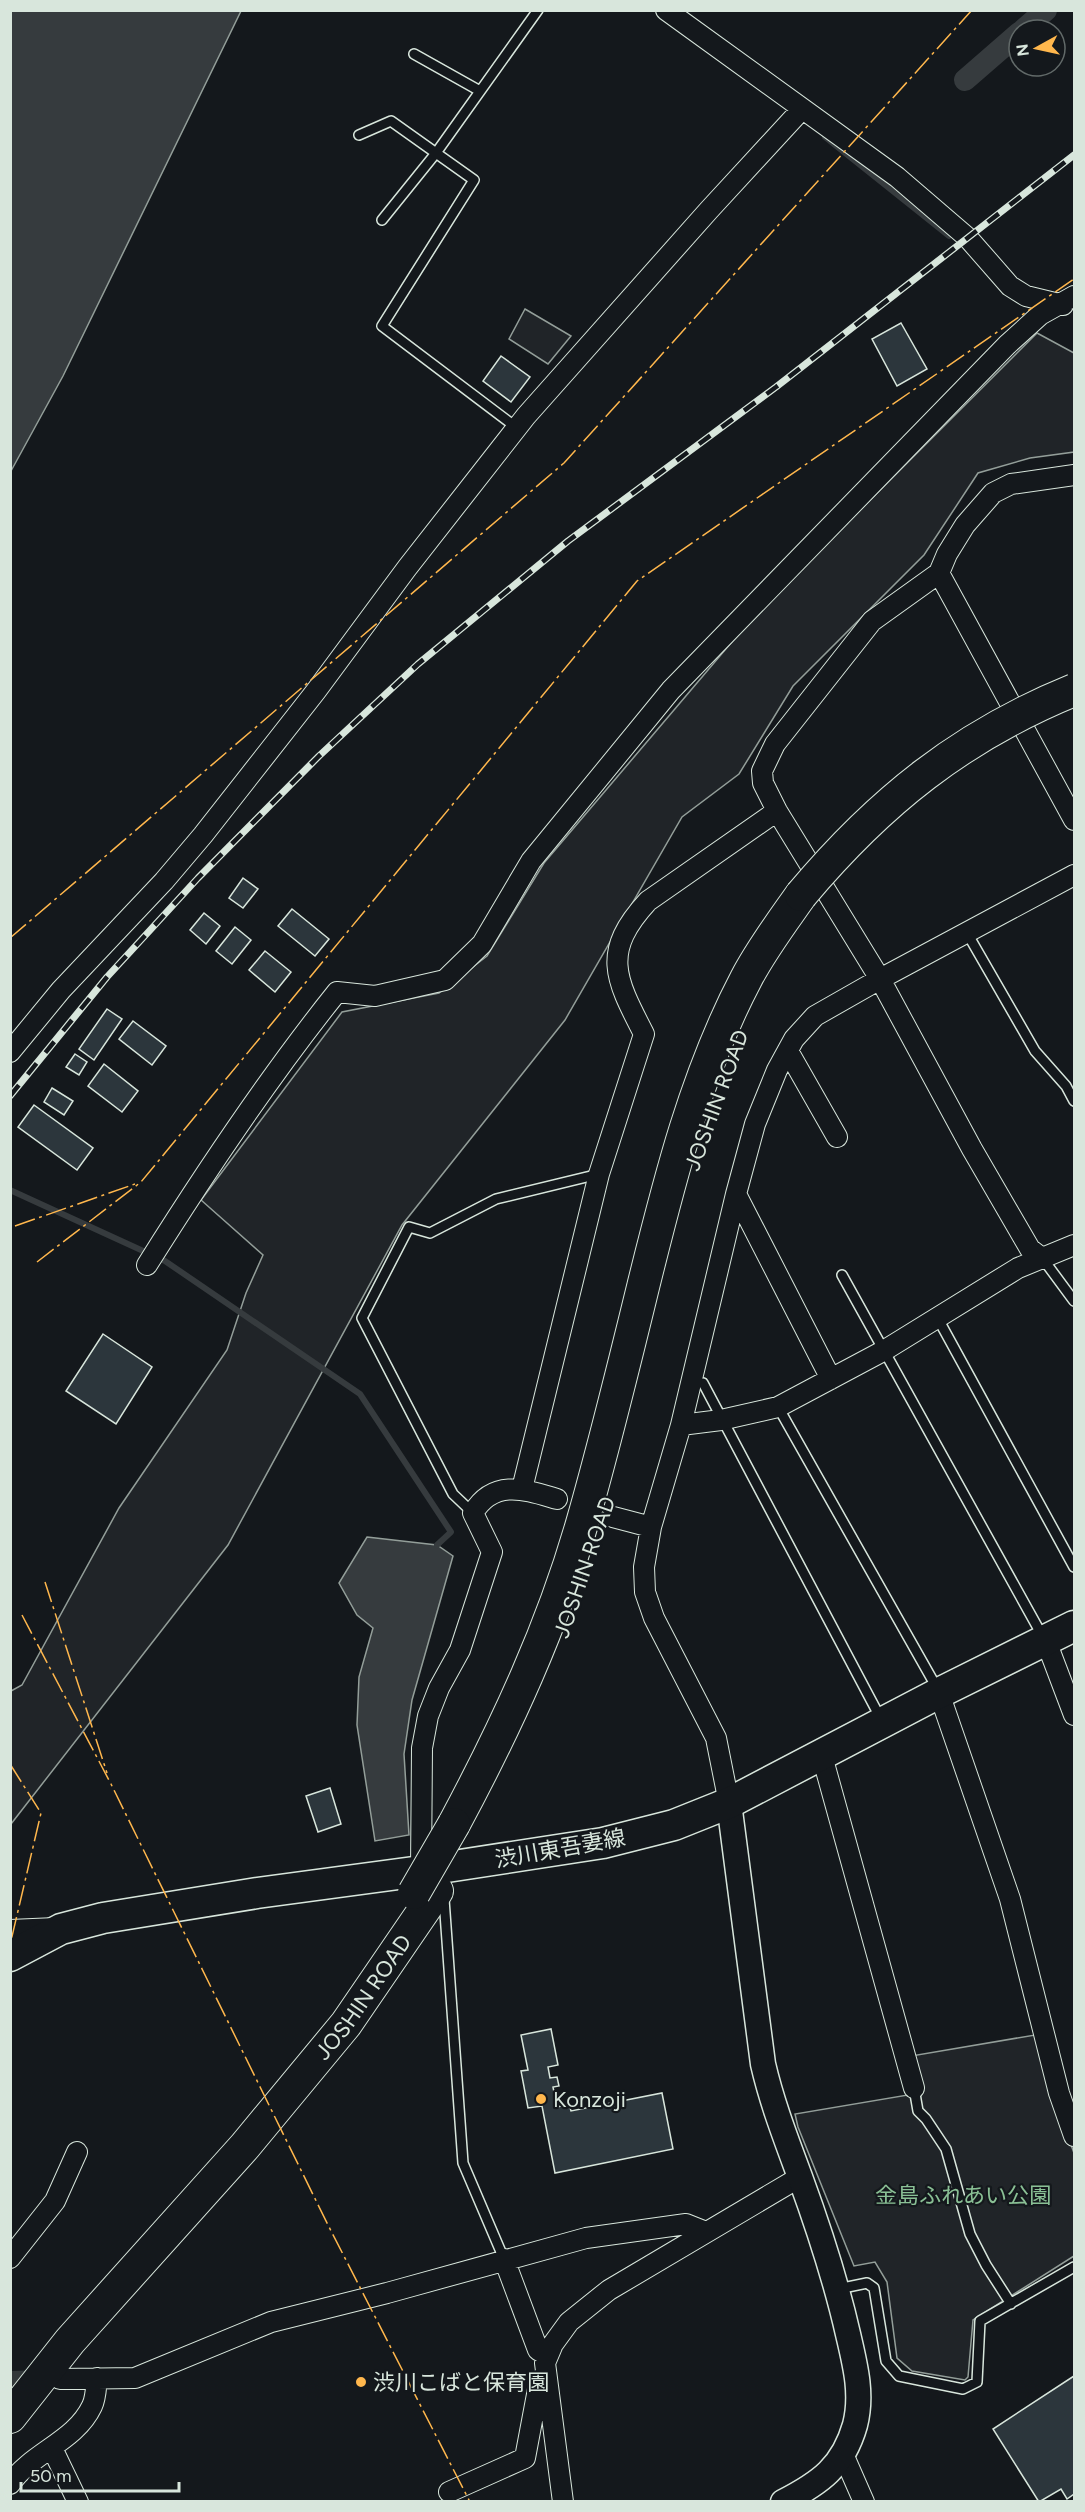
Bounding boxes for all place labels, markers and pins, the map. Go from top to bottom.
place label: Konzoji [553,2086,626,2113]
marker: Konzoji [534,2092,548,2106]
place label: 渋川こばと保育園 [373,2369,549,2396]
marker: 渋川こばと保育園 [354,2375,368,2389]

